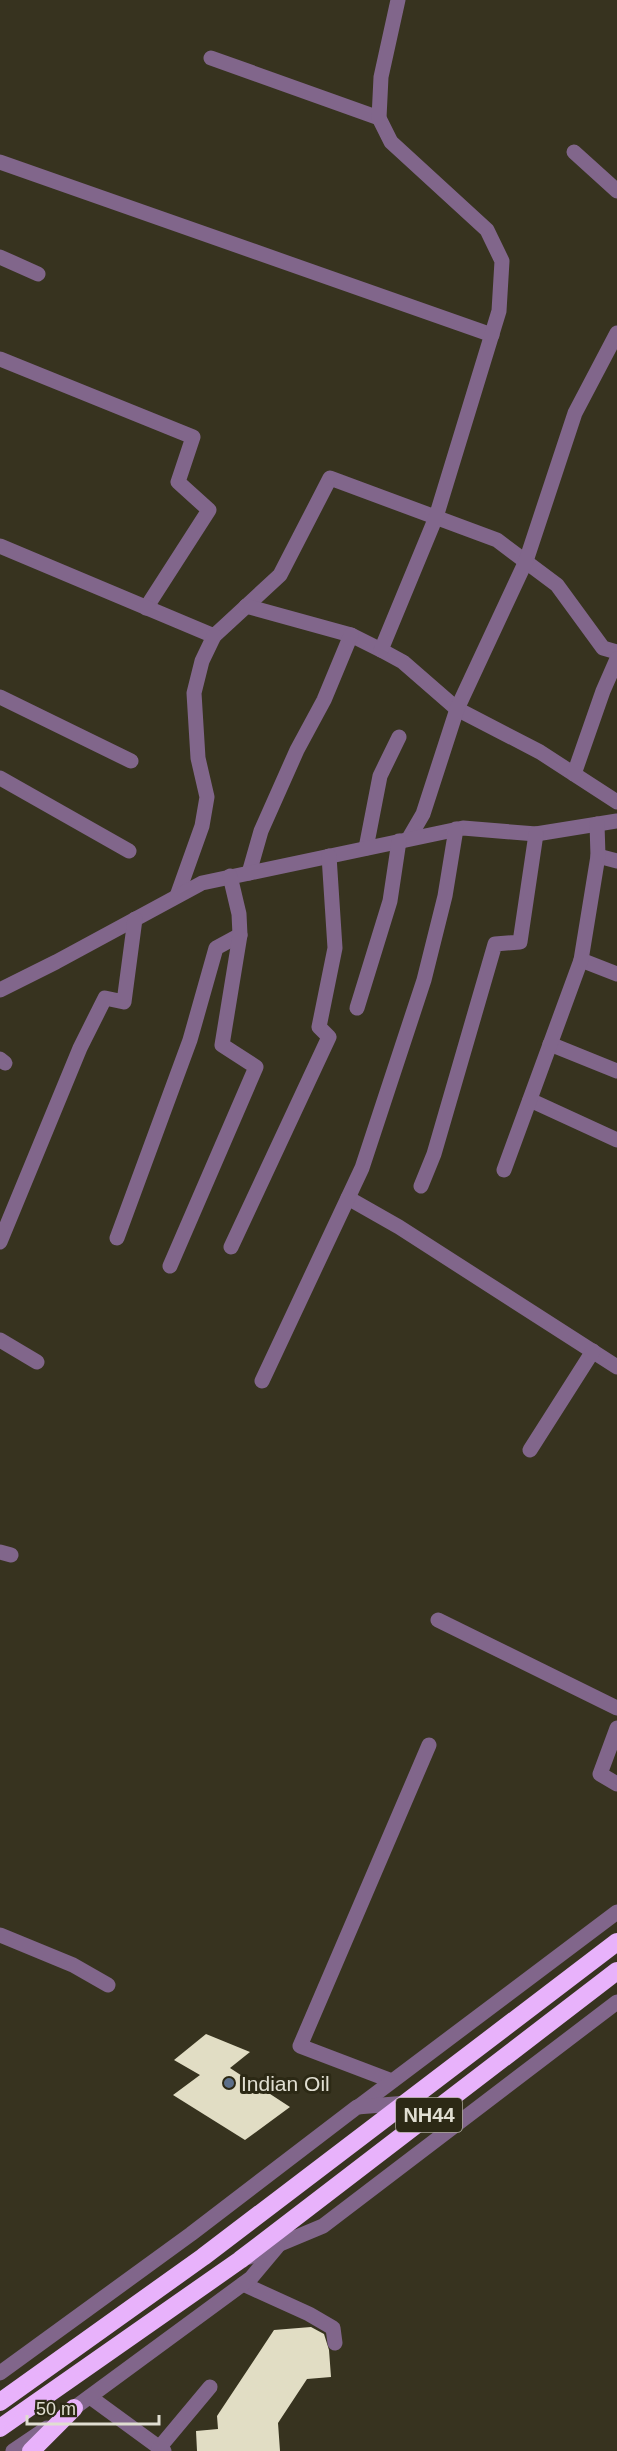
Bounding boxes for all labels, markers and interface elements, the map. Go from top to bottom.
place label: Indian Oil [241,2072,330,2095]
marker: Indian Oil [222,2076,236,2090]
road number: NH44 [396,2098,462,2132]
scale bar [27,2388,159,2426]
text: 50 m [36,2399,76,2419]

